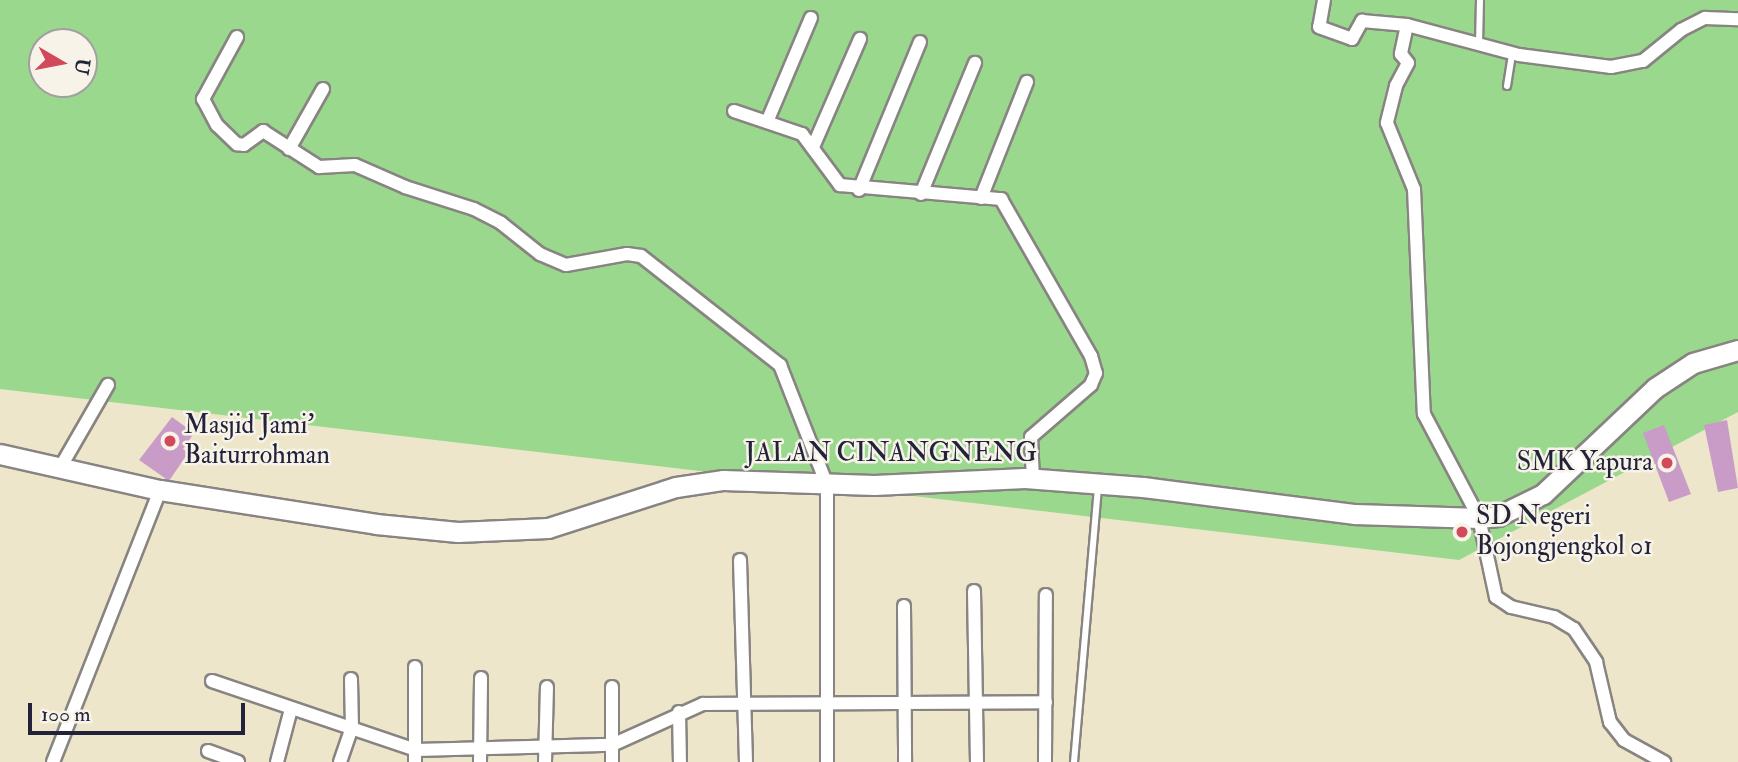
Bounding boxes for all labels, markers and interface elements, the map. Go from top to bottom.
north arrow [28,28,98,98]
text: U [69,56,95,76]
place label: Masjid Jami' Baiturrohman [184,410,330,472]
marker: Masjid Jami' Baiturrohman [162,433,178,449]
street label: JALAN CINANGNENG [745,438,1037,470]
place label: SMK Yapura [1517,447,1653,479]
marker: SMK Yapura [1659,455,1675,471]
place label: SD Negeri Bojongjengkol 01 [1476,501,1652,562]
marker: SD Negeri Bojongjengkol 01 [1454,524,1470,540]
scale bar [32,688,248,732]
text: 100 m [41,701,91,728]

